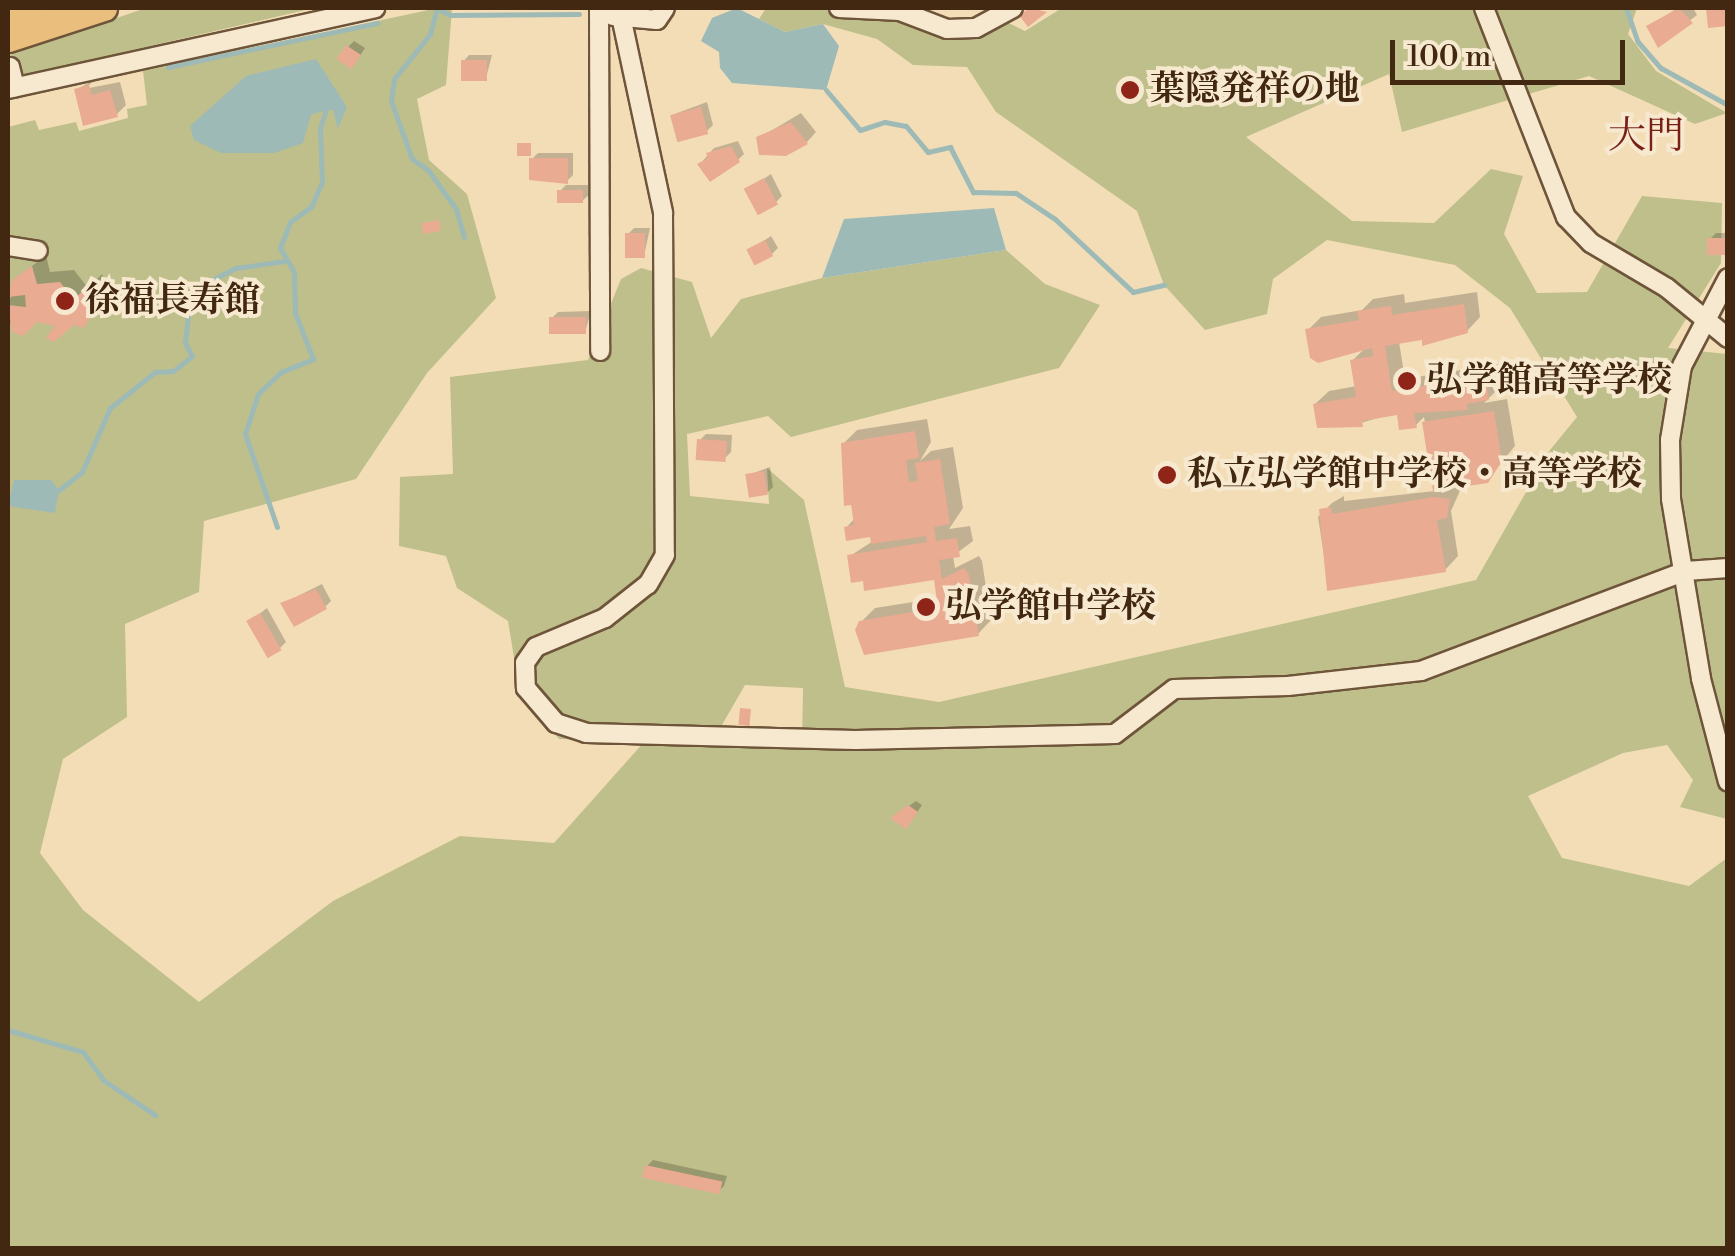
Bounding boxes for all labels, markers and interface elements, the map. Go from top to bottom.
scale bar [1395,20,1630,82]
text: 100 m [1407,38,1491,76]
place label: 葉隠発祥の地 [1150,69,1360,111]
marker: 葉隠発祥の地 [1119,79,1141,101]
district label: 大門 [1608,114,1684,160]
place label: 徐福長寿館 [85,280,260,322]
marker: 徐福長寿館 [54,290,76,312]
place label: 弘学館高等学校 [1427,360,1672,402]
marker: 弘学館高等学校 [1396,370,1418,392]
place label: 私立弘学館中学校・高等学校 [1187,454,1642,496]
marker: 私立弘学館中学校・高等学校 [1156,464,1178,486]
place label: 弘学館中学校 [946,586,1156,628]
marker: 弘学館中学校 [915,596,937,618]

